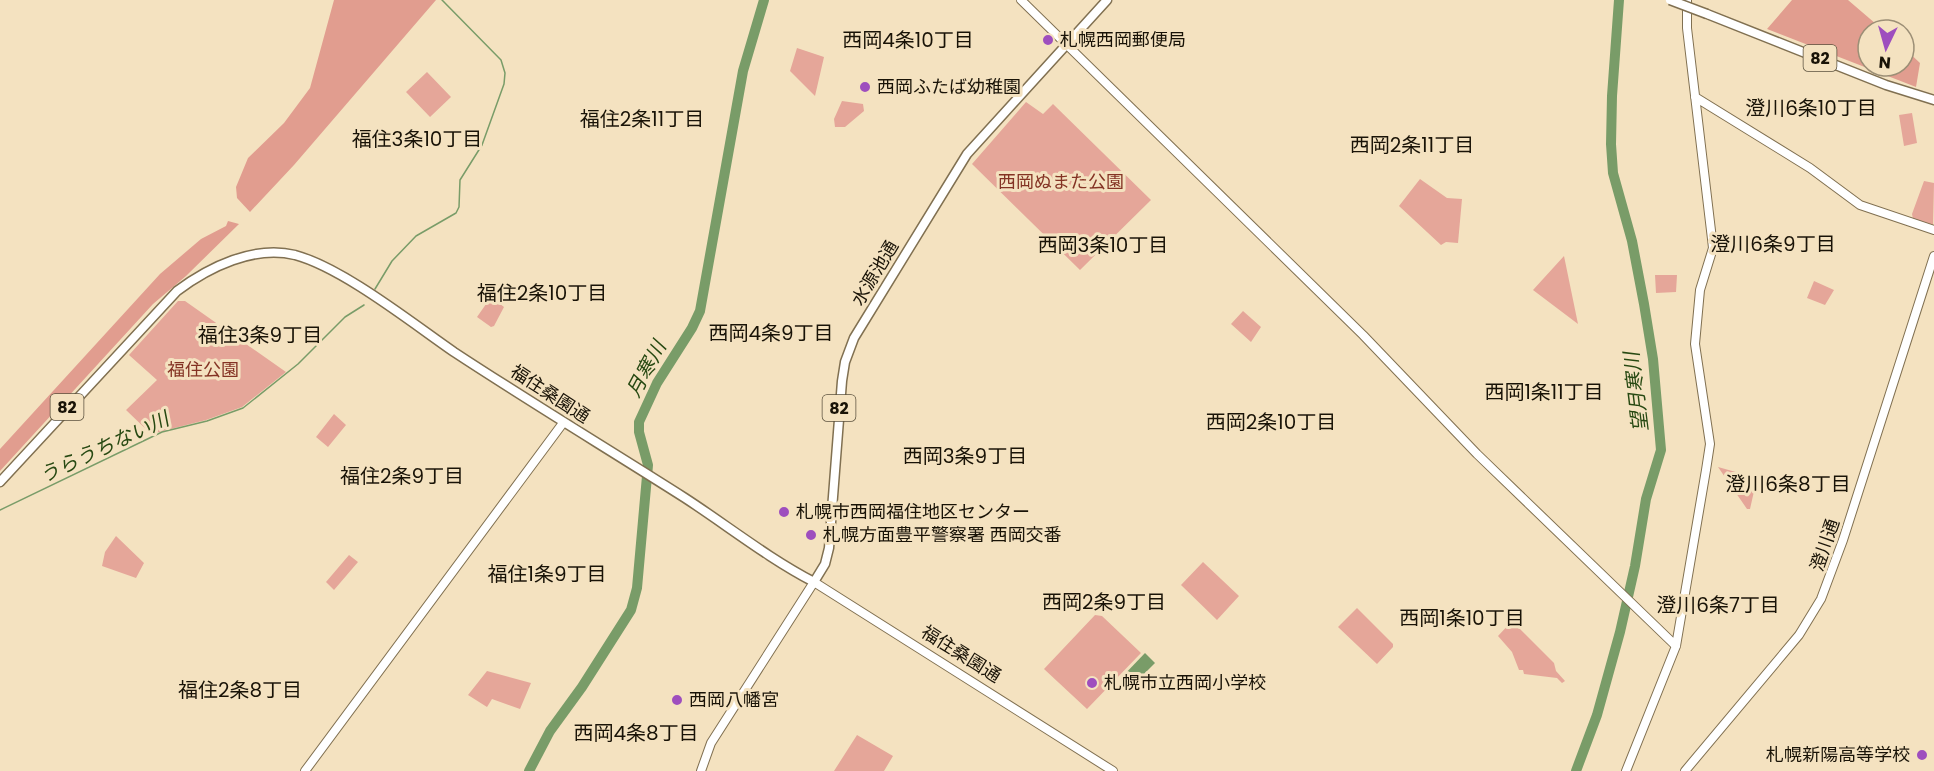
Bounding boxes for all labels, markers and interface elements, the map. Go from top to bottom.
north arrow [1856,18,1916,78]
district label: 西岡4条10丁目 [842,26,974,54]
place label: 札幌西岡郵便局 [1060,27,1186,52]
marker: 札幌西岡郵便局 [1041,33,1055,47]
road number: 82 [1804,45,1836,71]
text: N [1878,50,1892,74]
place label: 西岡ふたば幼稚園 [877,74,1021,99]
marker: 西岡ふたば幼稚園 [858,80,872,94]
district label: 澄川6条10丁目 [1745,94,1877,122]
district label: 福住2条11丁目 [580,105,704,133]
district label: 福住3条10丁目 [352,125,482,153]
district label: 西岡2条11丁目 [1350,131,1474,159]
park label: 西岡ぬまた公園 [998,169,1124,194]
district label: 澄川6条9丁目 [1710,230,1836,258]
district label: 西岡3条10丁目 [1038,231,1168,259]
street label: 水源池通 [845,235,904,310]
district label: 福住2条10丁目 [477,279,607,307]
district label: 西岡4条9丁目 [708,319,834,347]
district label: 福住3条9丁目 [198,321,322,349]
water label: 月寒川 [620,334,673,402]
water label: 望月寒川 [1617,349,1655,433]
park label: 福住公園 [167,357,239,382]
street label: 福住桑園通 [506,359,595,429]
district label: 西岡1条11丁目 [1484,378,1604,406]
road number: 82 [50,394,84,420]
road number: 82 [822,395,856,421]
water label: うらうちない川 [35,404,175,489]
district label: 西岡2条10丁目 [1206,408,1336,436]
district label: 西岡3条9丁目 [903,442,1027,470]
district label: 福住2条9丁目 [340,462,464,490]
district label: 澄川6条8丁目 [1725,470,1851,498]
place label: 札幌市西岡福住地区センター [796,499,1030,524]
marker: 札幌市西岡福住地区センター [777,505,791,519]
street label: 澄川通 [1804,515,1845,574]
place label: 札幌方面豊平警察署 西岡交番 [823,522,1062,547]
marker: 札幌方面豊平警察署 西岡交番 [804,528,818,542]
district label: 福住1条9丁目 [488,560,607,588]
district label: 西岡2条9丁目 [1042,588,1166,616]
district label: 澄川6条7丁目 [1656,591,1780,619]
district label: 西岡1条10丁目 [1399,604,1525,632]
street label: 福住桑園通 [916,619,1006,688]
place label: 札幌市立西岡小学校 [1104,670,1266,695]
district label: 福住2条8丁目 [178,676,302,704]
marker: 札幌市立西岡小学校 [1085,676,1099,690]
place label: 西岡八幡宮 [689,687,779,712]
marker: 西岡八幡宮 [670,693,684,707]
district label: 西岡4条8丁目 [573,719,699,747]
place label: 札幌新陽高等学校 [1766,742,1910,767]
marker: 札幌新陽高等学校 [1915,748,1929,762]

